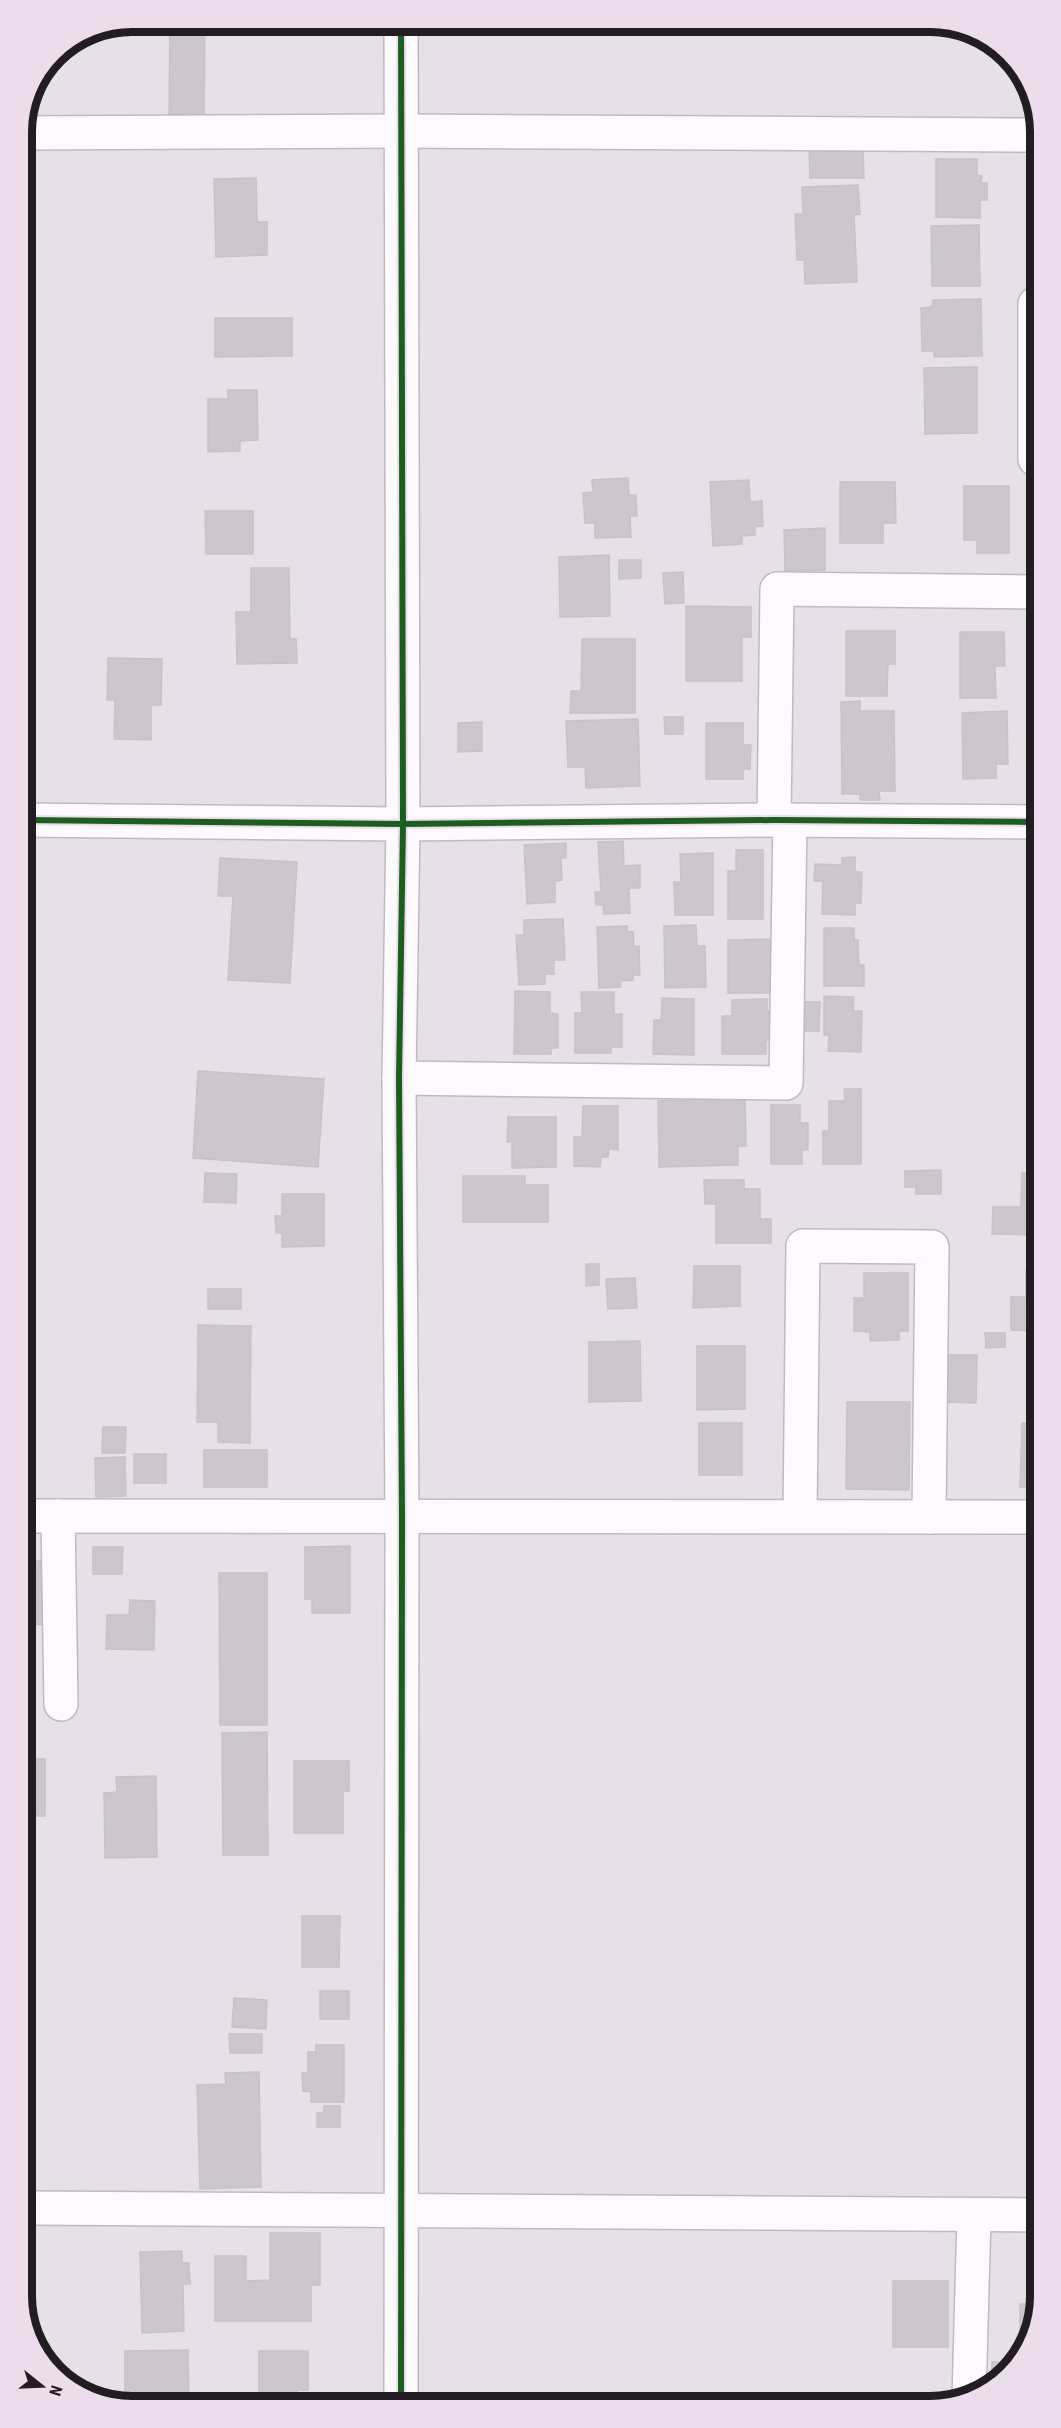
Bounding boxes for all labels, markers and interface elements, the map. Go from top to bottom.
north arrow [12,2356,72,2416]
text: N [45,2383,66,2398]

